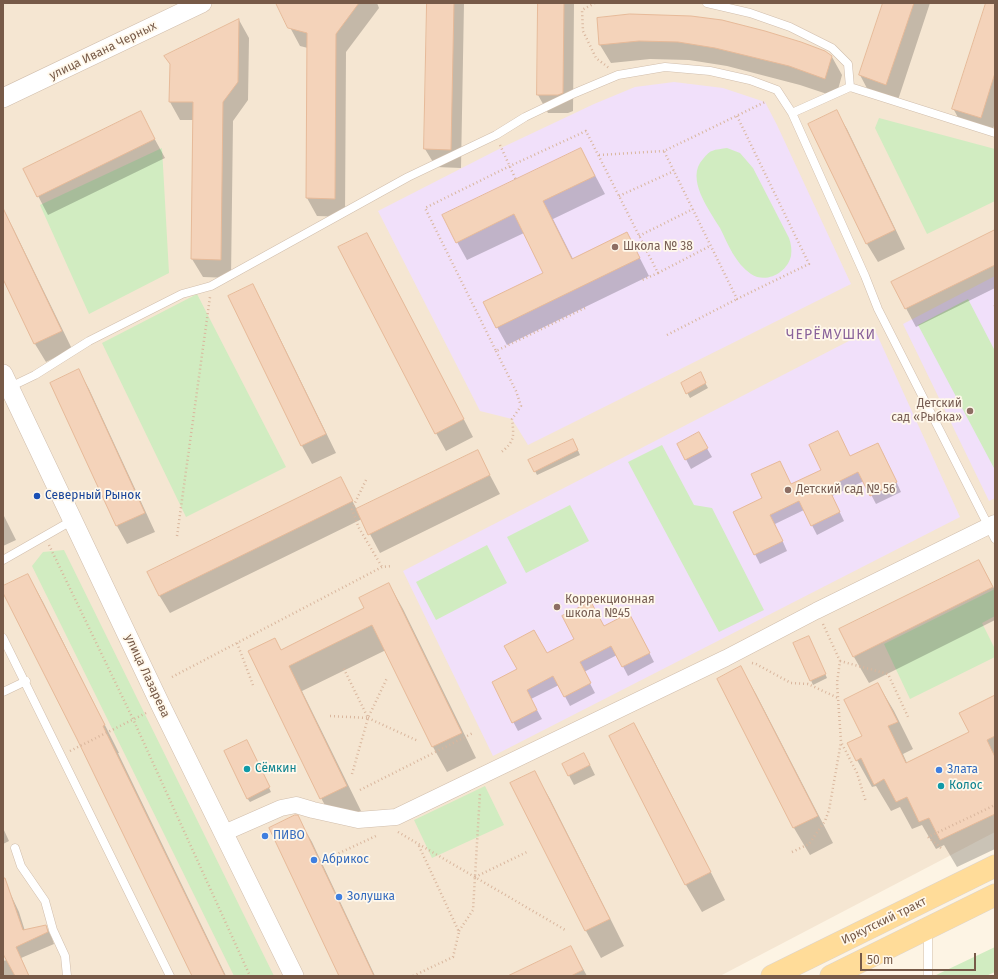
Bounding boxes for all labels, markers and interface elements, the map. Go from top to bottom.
street label: улица Ивана Черных [47,19,159,83]
place label: Школа № 38 [623,240,693,254]
marker: Школа № 38 [610,242,620,252]
district label: ЧЕРЁМУШКИ [786,327,876,343]
place label: Детский сад «Рыбка» [891,397,962,425]
marker: Детский сад «Рыбка» [965,406,975,416]
place label: Детский сад № 56 [796,483,895,497]
marker: Детский сад № 56 [783,485,793,495]
place label: Северный Рынок [45,489,141,503]
marker: Северный Рынок [32,491,42,501]
place label: Коррекционная школа №45 [565,593,655,621]
marker: Коррекционная школа №45 [552,602,562,612]
street label: улица Лазарева [121,632,173,720]
place label: Сёмкин [255,762,297,776]
place label: Злата [947,763,978,777]
marker: Сёмкин [242,764,252,774]
marker: Злата [934,765,944,775]
place label: Колос [949,779,982,793]
marker: Колос [936,781,946,791]
place label: ПИВО [273,829,305,843]
marker: ПИВО [260,831,270,841]
place label: Абрикос [322,853,369,867]
marker: Абрикос [309,855,319,865]
place label: Золушка [347,890,395,904]
marker: Золушка [334,892,344,902]
street label: Иркутский тракт [839,894,929,948]
scale bar [862,945,978,971]
text: 50 m [867,953,893,967]

